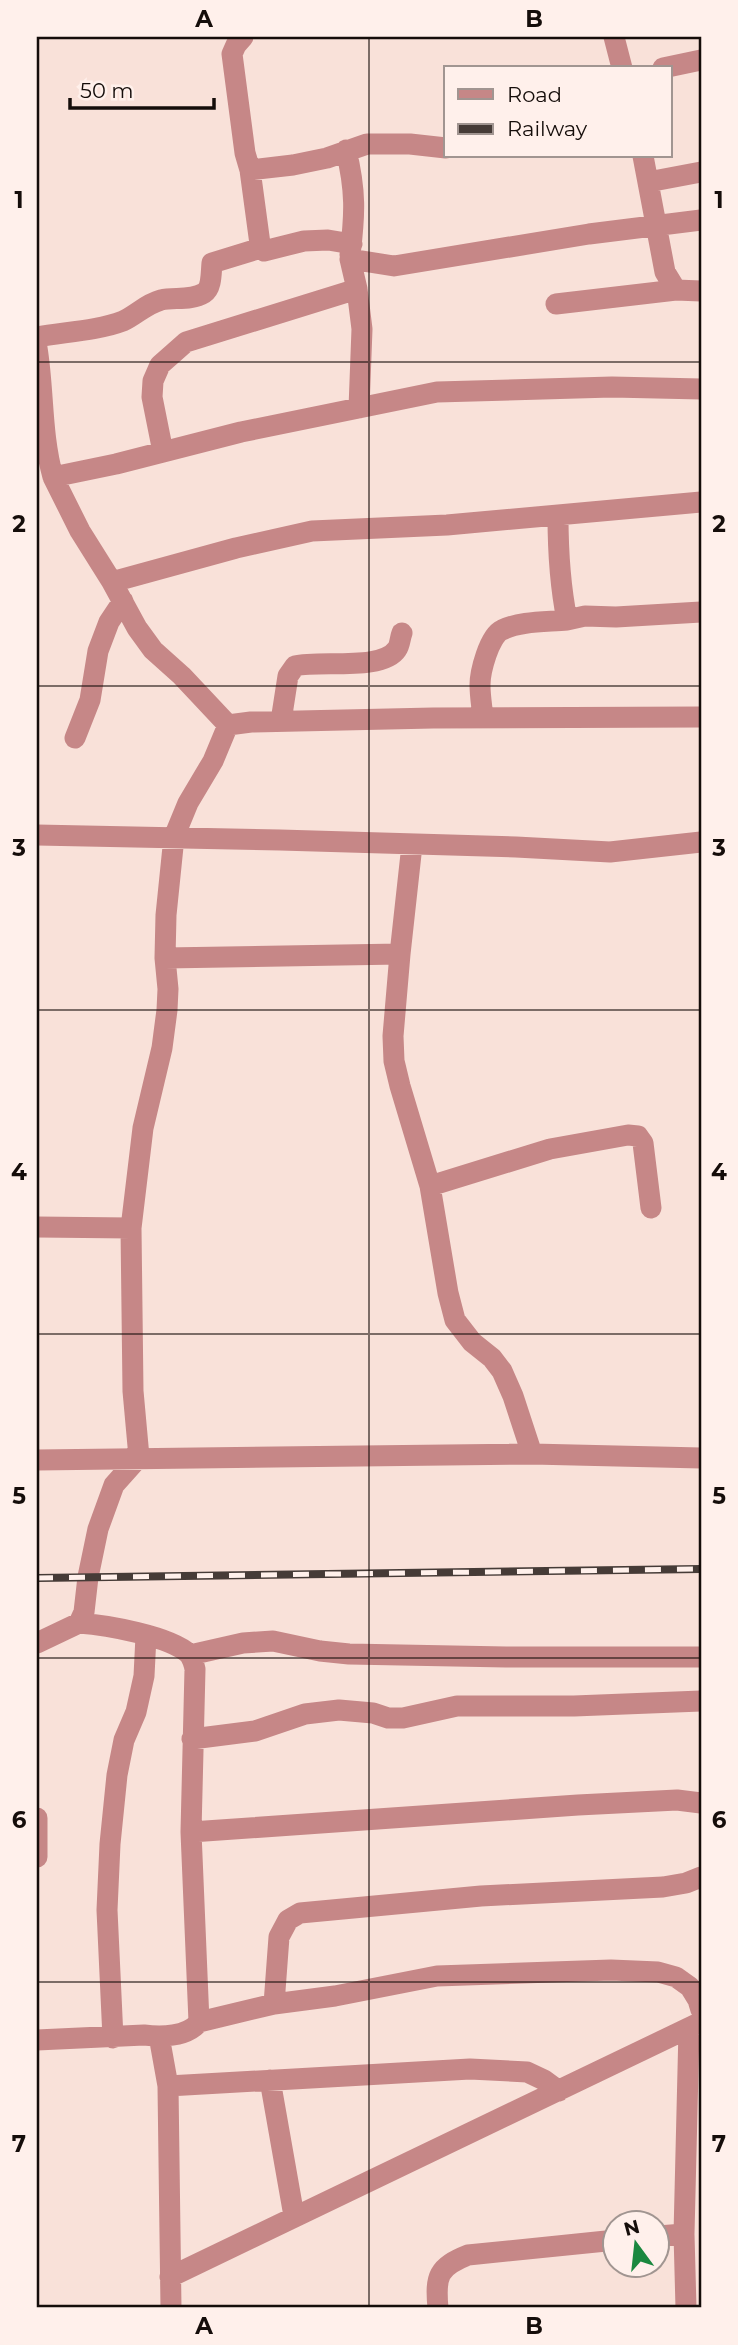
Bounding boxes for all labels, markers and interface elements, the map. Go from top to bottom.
text: A [194,5,213,33]
text: B [525,5,543,33]
scale bar [70,66,214,110]
legend [444,66,672,158]
text: 50 m [80,78,134,103]
text: Road [507,82,562,107]
text: Railway [507,116,588,141]
text: 1 [14,186,24,214]
text: 1 [714,186,724,214]
text: 2 [12,510,26,538]
text: 2 [712,510,726,538]
text: 3 [11,834,26,862]
text: 3 [711,834,726,862]
text: 4 [11,1158,27,1186]
text: 4 [711,1158,727,1186]
text: 5 [12,1482,26,1510]
text: 5 [712,1482,726,1510]
text: 6 [12,1806,27,1834]
text: 6 [712,1806,727,1834]
text: 7 [12,2130,26,2158]
text: 7 [712,2130,726,2158]
north arrow [602,2208,672,2278]
text: N [621,2215,642,2241]
text: A [194,2312,213,2340]
text: B [525,2312,543,2340]

